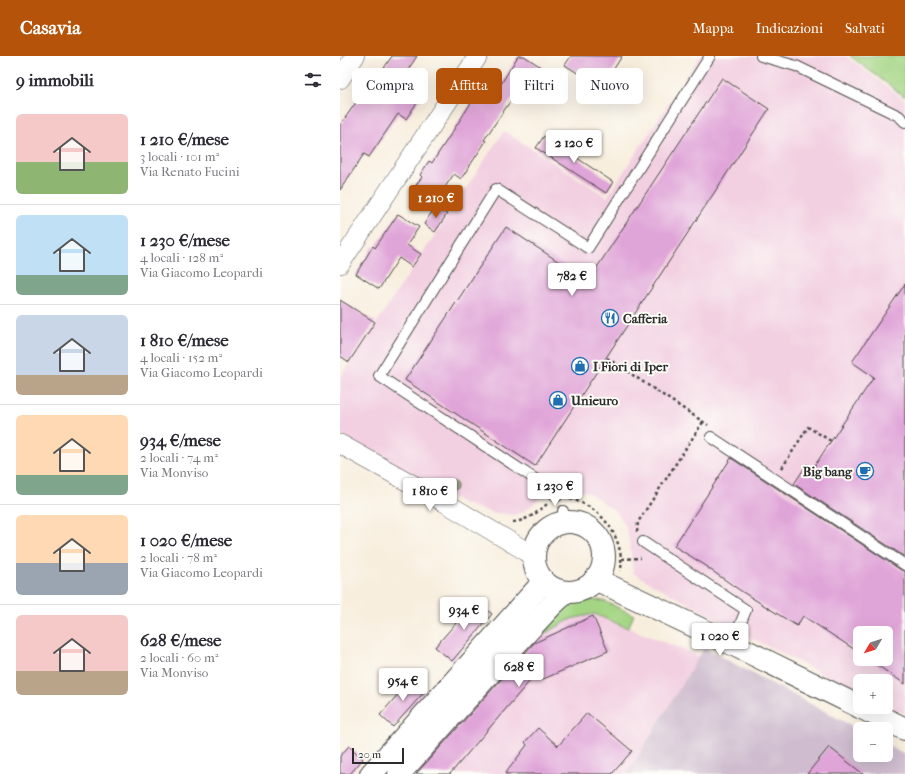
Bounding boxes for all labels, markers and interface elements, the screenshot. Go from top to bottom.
text: Casavia [20,17,81,39]
text: Mappa [693,20,734,37]
text: Indicazioni [756,20,823,37]
text: Salvati [845,20,885,37]
chip: Compra [352,68,428,104]
chip: Affitta [436,68,502,104]
chip: Filtri [510,68,568,104]
chip: Nuovo [576,68,643,104]
icon: filters [302,69,324,91]
text: 9 immobili [16,70,94,90]
text: 1 210 €/mese [140,129,229,149]
icon: home [48,130,96,178]
pin: 2 120 € [537,130,611,164]
text: 2 120 € [555,135,593,150]
text: 3 locali · 101 m² [140,149,219,164]
text: Via Renato Fucini [140,164,240,179]
pin: 1 210 € [399,185,473,219]
text: 1 210 € [418,190,454,205]
text: 1 230 €/mese [140,230,230,250]
icon: home [48,231,96,279]
text: 4 locali · 128 m² [140,250,223,265]
pin: 782 € [544,263,600,297]
text: Via Giacomo Leopardi [140,265,263,280]
text: 782 € [557,268,587,283]
restaurant icon: Cafferia [600,308,620,328]
place label: Cafferia [623,311,668,326]
text: 1 810 €/mese [140,330,229,350]
icon: home [48,331,96,379]
text: 4 locali · 152 m² [140,350,222,365]
shop icon: I Fiori di Iper [570,356,590,376]
place label: I Fiori di Iper [593,359,668,375]
text: Via Giacomo Leopardi [140,365,263,380]
shop icon: Unieuro [548,390,568,410]
place label: Unieuro [570,393,619,408]
text: 934 €/mese [140,430,221,450]
icon: home [48,431,96,479]
text: 2 locali · 74 m² [140,450,218,465]
cafe icon: Big bang [855,461,875,481]
place label: Big bang [803,464,853,480]
text: Via Monviso [140,465,208,480]
pin: 1 230 € [518,473,592,507]
pin: 1 810 € [393,478,467,512]
text: 1 230 € [536,478,574,493]
text: 1 810 € [412,483,448,498]
text: 1 020 €/mese [140,530,232,550]
icon: home [48,531,96,579]
text: 2 locali · 78 m² [140,550,217,565]
text: Via Giacomo Leopardi [140,565,263,580]
pin: 934 € [436,597,492,631]
text: 934 € [449,602,479,617]
pin: 1 020 € [683,623,757,657]
north arrow [853,626,893,666]
map controls [853,626,893,762]
text: 1 020 € [701,628,739,643]
text: 628 €/mese [140,630,222,650]
icon: home [48,631,96,679]
text: 2 locali · 60 m² [140,650,218,665]
pin: 628 € [491,654,547,688]
text: 628 € [504,659,534,674]
text: Via Monviso [140,665,208,680]
pin: 954 € [375,668,431,702]
text: 954 € [388,673,418,688]
button: + [853,674,893,714]
button: − [853,722,893,762]
scale bar [352,746,404,765]
text: 20 m [358,748,381,761]

